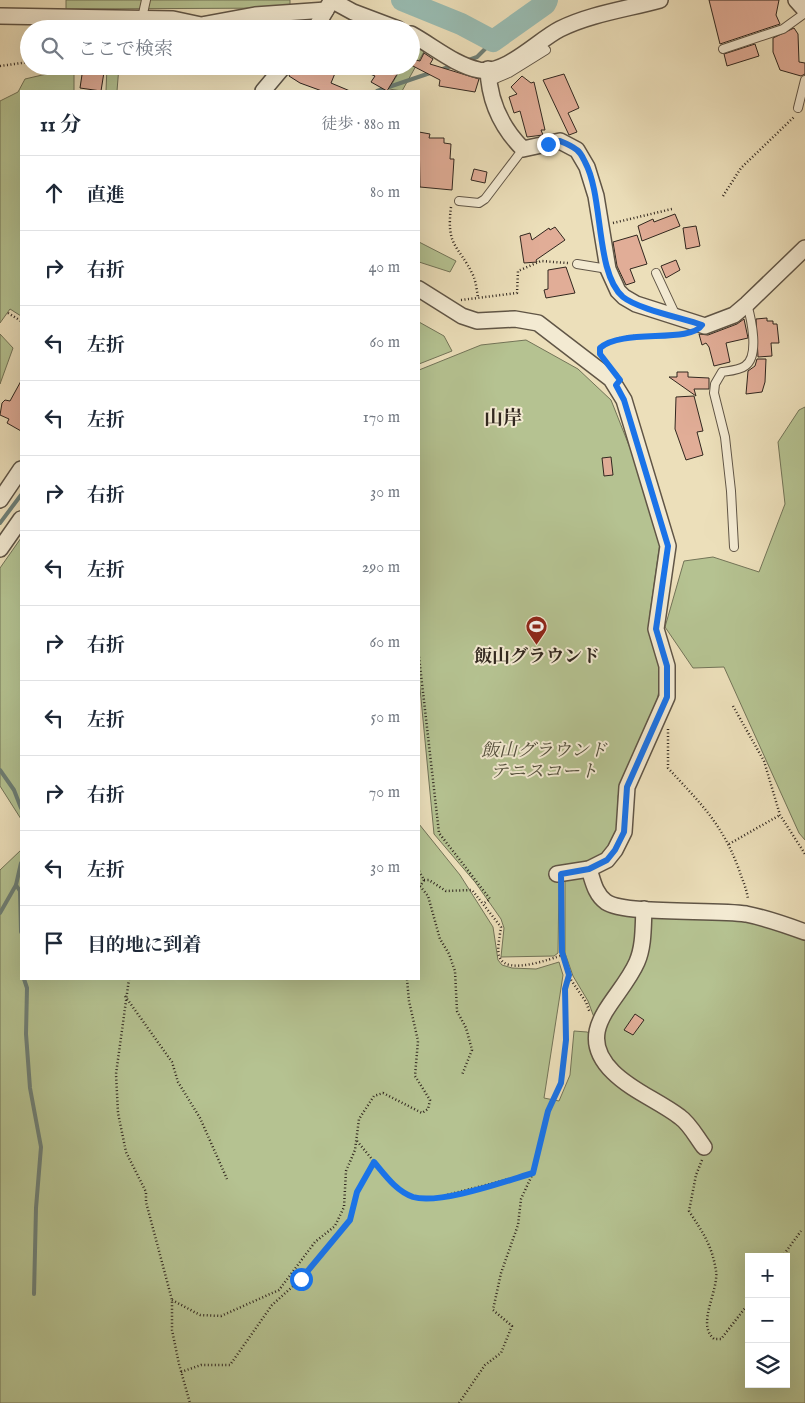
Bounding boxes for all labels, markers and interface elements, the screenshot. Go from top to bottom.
search box [20,20,420,75]
icon: search [38,34,66,62]
text: ここで検索 [78,38,173,62]
text: 11 分 [40,112,81,139]
text: 徒歩 · 880 m [321,115,400,135]
route end [537,133,560,156]
icon: ahead [40,179,68,207]
text: 80 m [370,183,400,203]
text: 直進 [87,184,125,208]
icon: right [40,254,68,282]
text: 40 m [368,258,400,278]
text: 右折 [87,259,125,283]
icon: left [40,329,68,357]
text: 60 m [370,333,400,353]
text: 左折 [87,334,125,358]
icon: left [40,404,68,432]
district label: 山岸 [484,407,522,431]
text: 170 m [363,408,400,428]
text: 左折 [87,409,125,433]
icon: right [40,479,68,507]
text: 30 m [370,483,400,503]
text: 右折 [87,484,125,508]
icon: left [40,554,68,582]
text: 290 m [362,558,400,578]
text: 左折 [87,559,125,583]
sports icon: 飯山グラウンド [525,614,549,645]
icon: right [40,629,68,657]
text: 60 m [370,633,400,653]
text: 右折 [87,634,125,658]
place label: 飯山グラウンド [474,646,600,669]
icon: left [40,704,68,732]
text: 50 m [371,708,400,728]
text: 左折 [87,709,125,733]
park label: 飯山グラウンド テニスコート [481,740,608,784]
icon: right [40,779,68,807]
text: 70 m [369,783,400,803]
text: 右折 [87,784,125,808]
icon: left [40,854,68,882]
text: 30 m [370,858,400,878]
text: 左折 [87,859,125,883]
icon: arrive [40,929,68,957]
text: 目的地に到着 [87,934,201,958]
map controls [745,1253,790,1388]
button: + [745,1253,790,1298]
route start [290,1268,313,1291]
button: − [745,1298,790,1343]
button: layers [745,1343,790,1388]

